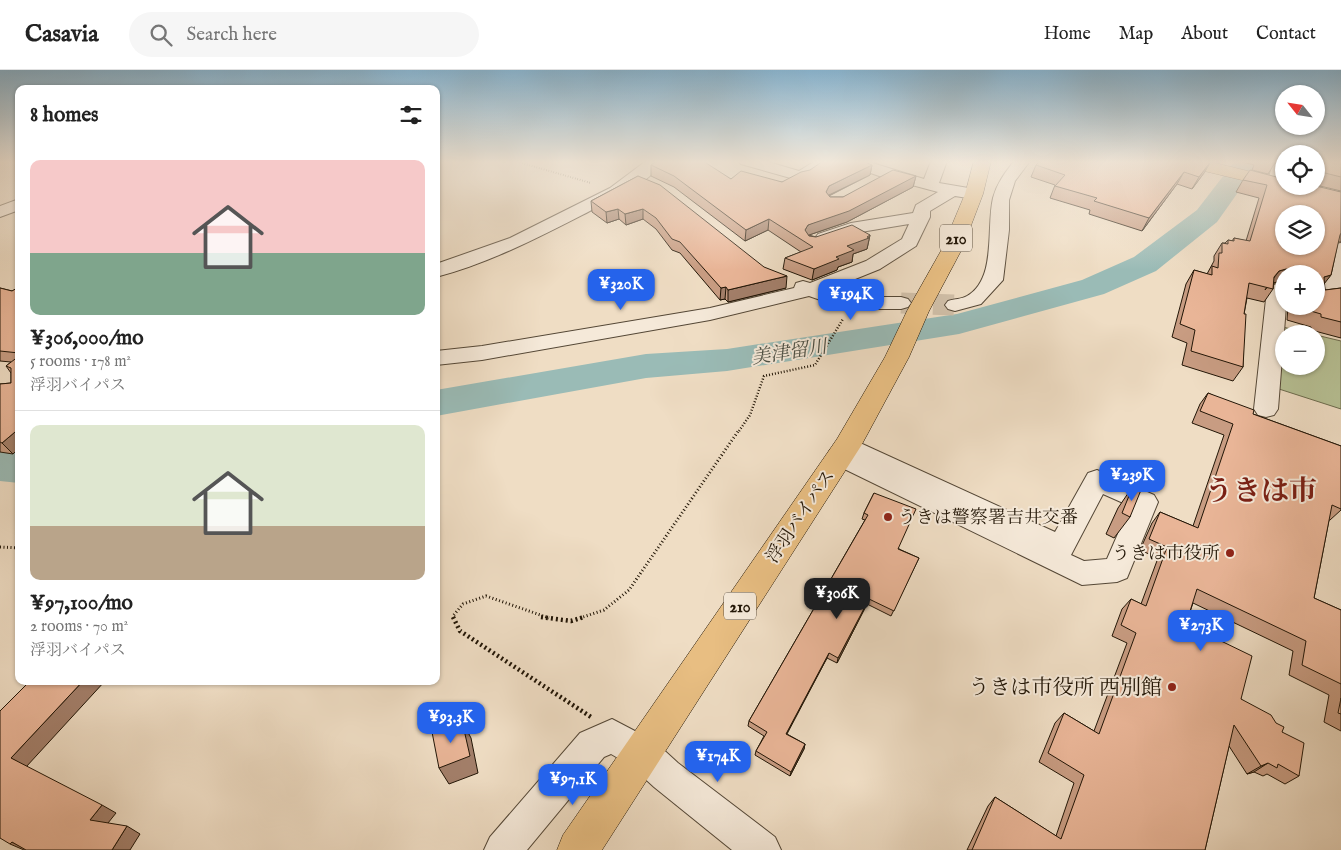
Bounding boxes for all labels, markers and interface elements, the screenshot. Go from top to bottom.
search box [129,12,479,57]
text: Casavia [25,19,99,50]
icon: search [147,21,175,49]
text: Search here [187,23,277,47]
text: Home [1044,23,1091,46]
text: Map [1119,23,1153,46]
text: About [1181,23,1228,46]
text: Contact [1256,23,1316,46]
north arrow [1275,85,1325,135]
map controls [1275,85,1325,375]
icon: filters [397,101,425,129]
text: 8 homes [30,102,98,129]
button: locate [1275,145,1325,195]
icon: home [183,192,273,282]
button: layers [1275,205,1325,255]
road number: 210 [940,224,972,252]
button: + [1275,265,1325,315]
pin: ¥320K [586,268,656,311]
text: ¥320K [599,275,643,295]
pin: ¥194K [816,278,886,321]
text: ¥194K [829,285,873,305]
text: ¥306,000/mo [30,325,143,352]
button: − [1275,325,1325,375]
water label: 美津留川 [750,335,831,371]
text: 5 rooms · 178 m² [30,352,131,372]
text: 浮羽バイパス [30,376,126,396]
icon: home [183,458,273,548]
pin: ¥239K [1097,460,1167,502]
street label: 浮羽バイパス [762,466,841,568]
text: ¥239K [1110,466,1154,486]
district label: うきは市 [1205,475,1317,510]
place label: うきは警察署吉井交番 [898,507,1078,530]
marker: うきは警察署吉井交番 [882,511,894,523]
place label: うきは市役所 [1112,543,1220,566]
marker: うきは市役所 [1224,547,1236,559]
pin: ¥306K [802,578,872,620]
text: ¥306K [815,584,859,604]
text: ¥97,100/mo [30,590,133,617]
road number: 210 [724,592,756,620]
pin: ¥273K [1166,610,1236,652]
text: ¥273K [1179,616,1223,636]
text: 2 rooms · 70 m² [30,617,128,637]
text: 浮羽バイパス [30,641,126,661]
place label: うきは市役所 西別館 [968,675,1162,702]
marker: うきは市役所 西別館 [1166,681,1178,693]
pin: ¥93.3K [410,702,492,744]
text: ¥93.3K [428,708,474,728]
pin: ¥174K [683,740,753,783]
text: ¥174K [696,747,740,767]
pin: ¥97.1K [532,764,614,806]
text: ¥97.1K [549,770,597,790]

